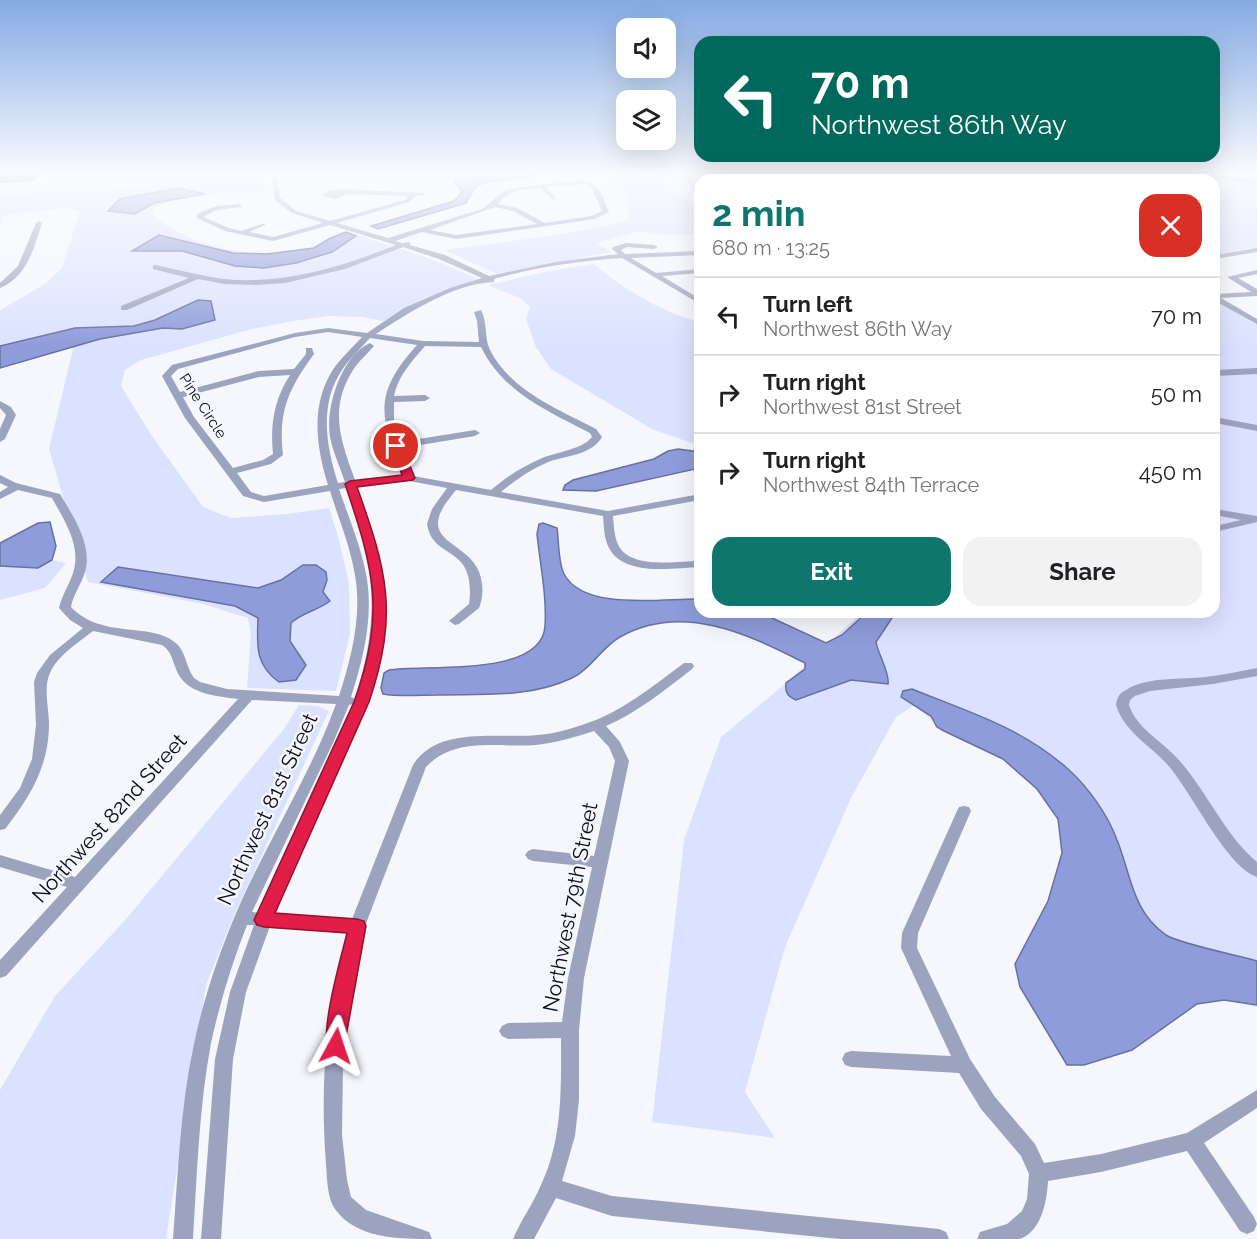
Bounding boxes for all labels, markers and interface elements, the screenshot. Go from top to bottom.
map controls [616,18,676,150]
button: sound [616,18,676,78]
text: 70 m [811,59,910,108]
icon: left [712,60,790,138]
button: layers [616,90,676,150]
text: Northwest 86th Way [811,109,1067,140]
text: 2 min [712,192,805,234]
button: close [1139,194,1202,257]
text: 680 m · 13:25 [712,236,830,260]
text: Turn left [763,291,853,317]
icon: left [712,300,745,333]
text: 70 m [1151,303,1202,329]
text: Northwest 86th Way [763,317,952,341]
text: Turn right [763,369,866,395]
street label: Pine Circle [175,370,231,442]
icon: right [712,378,745,411]
text: 50 m [1151,381,1202,407]
text: Northwest 81st Street [763,395,962,419]
pin [370,420,421,471]
icon: arrive [379,429,412,462]
text: Turn right [763,447,866,473]
icon: right [712,456,745,489]
text: 450 m [1139,459,1202,485]
text: Northwest 84th Terrace [763,473,979,497]
button: Exit [712,537,951,606]
button: Share [963,537,1202,606]
street label: Northwest 81st Street [212,709,322,909]
street label: Northwest 82nd Street [27,728,191,908]
street label: Northwest 79th Street [537,800,603,1014]
position arrow [304,1014,368,1078]

